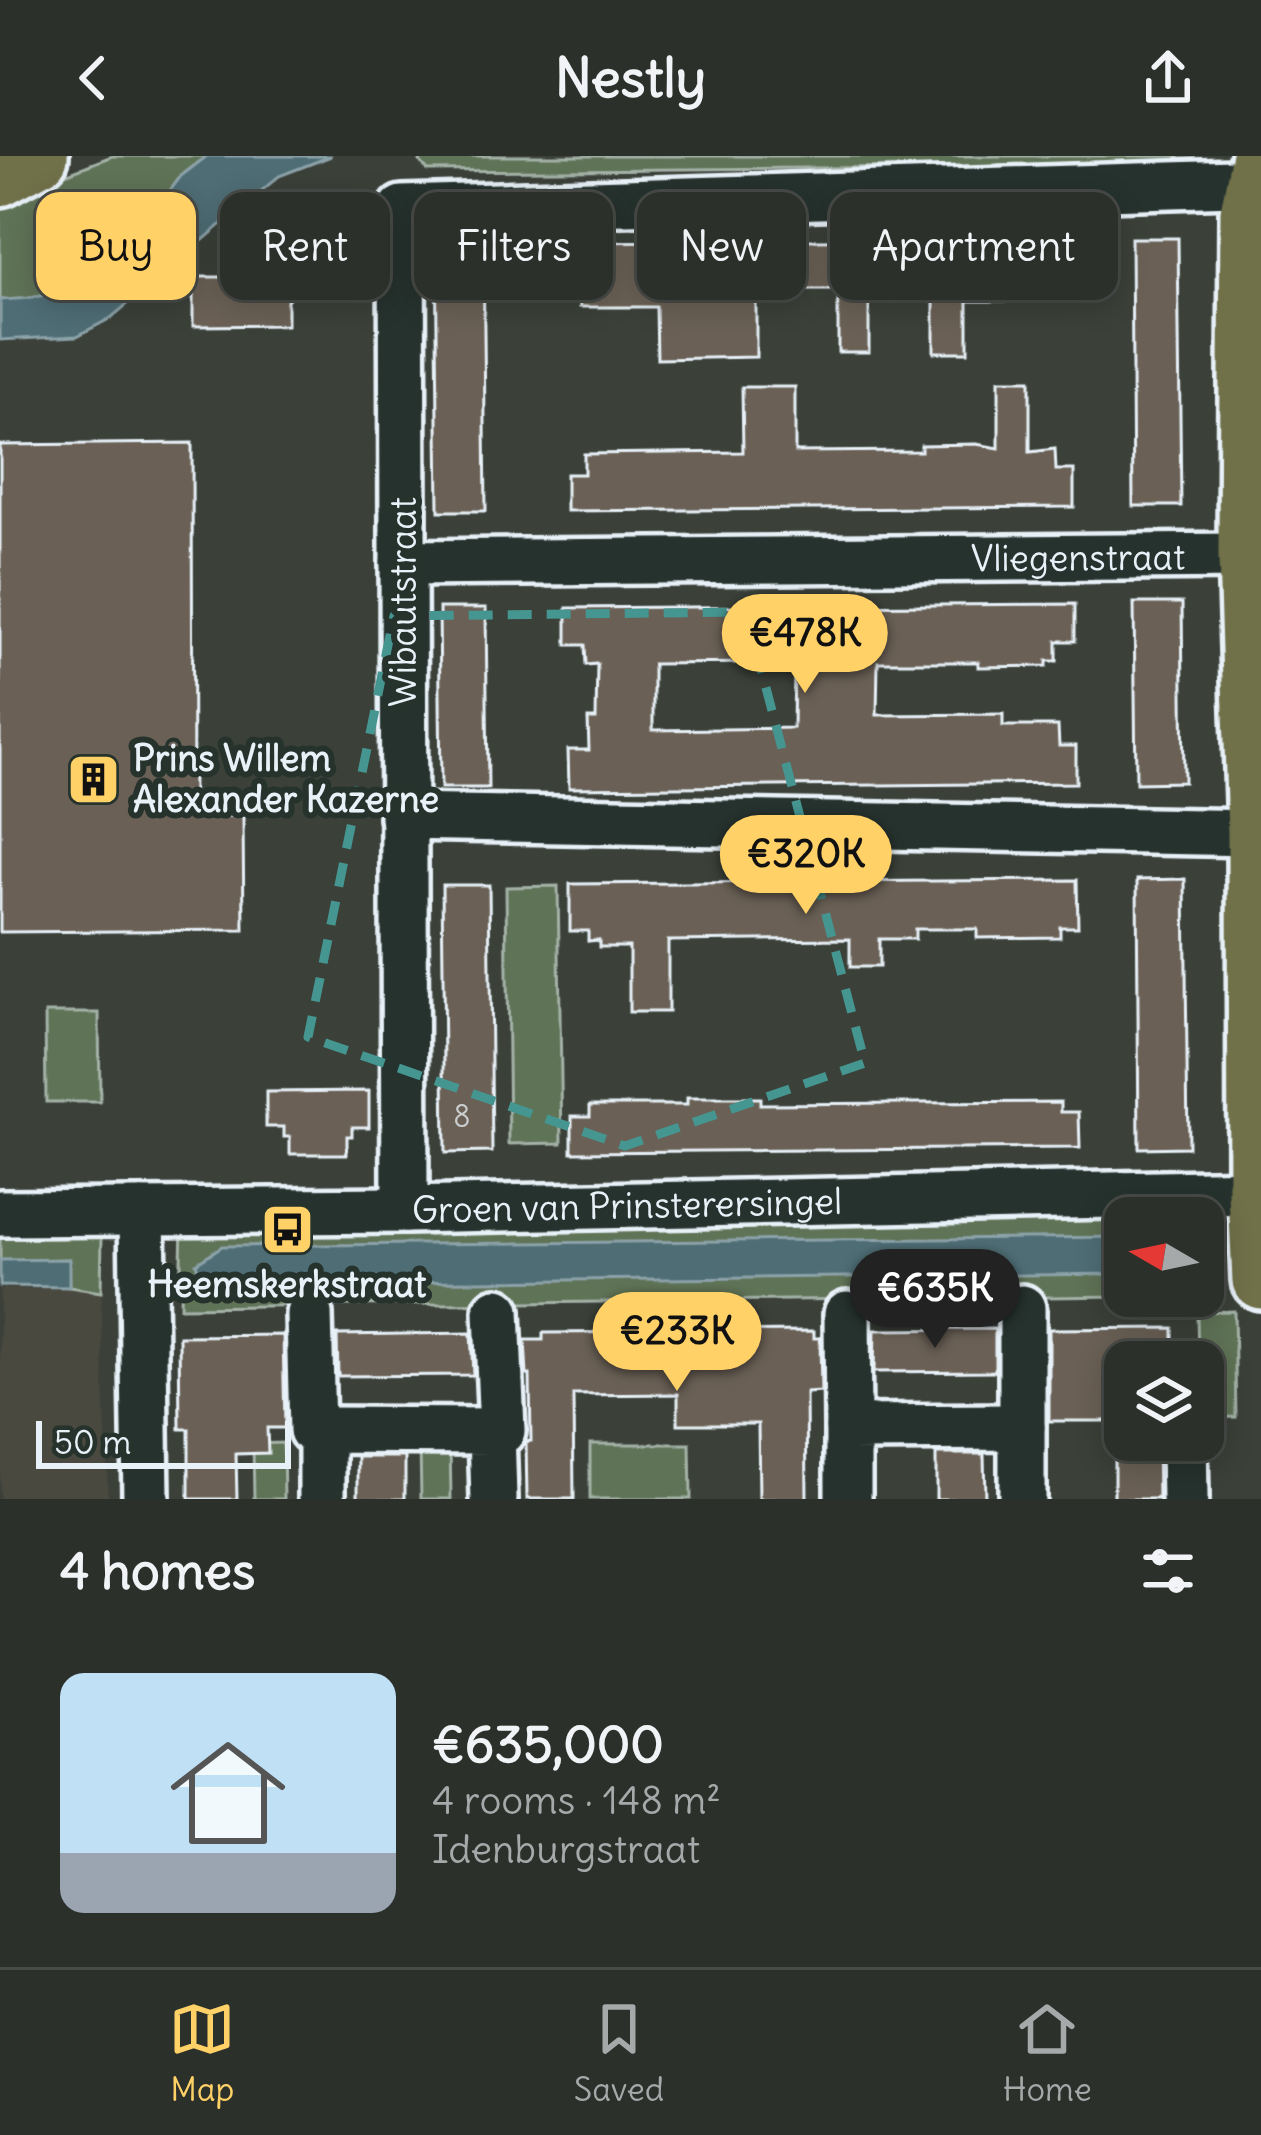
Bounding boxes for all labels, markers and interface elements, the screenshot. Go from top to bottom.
text: Nestly [555,44,706,112]
icon: back [60,45,126,111]
icon: share [1135,45,1201,111]
chip: Buy [36,192,196,300]
chip: Rent [220,192,390,300]
chip: Filters [414,192,613,300]
chip: New [637,192,806,300]
chip: Apartment [830,192,1118,300]
street label: Wibautstraat [381,497,426,707]
street label: Vliegenstraat [971,535,1185,581]
pin: €478K [721,594,889,696]
text: €478K [749,608,861,657]
place label: Prins Willem Alexander Kazerne [133,736,439,822]
building icon: Prins Willem Alexander Kazerne [66,751,122,807]
pin: €320K [722,815,890,917]
text: €320K [747,829,865,878]
house number: 8 [453,1097,471,1135]
street label: Groen van Prinsterersingel [411,1179,842,1233]
north arrow [1104,1197,1224,1317]
map controls [1104,1197,1224,1461]
bus stop icon: Heemskerkstraat [259,1201,315,1257]
pin: €635K [851,1249,1019,1351]
place label: Heemskerkstraat [148,1262,426,1307]
text: €635K [877,1263,993,1312]
pin: €233K [593,1292,761,1394]
text: €233K [620,1306,734,1355]
button: layers [1104,1341,1224,1461]
scale bar [36,1415,291,1468]
text: 50 m [54,1421,131,1463]
icon: filters [1135,1538,1201,1604]
text: 4 homes [60,1539,255,1603]
text: €635,000 [432,1712,664,1776]
icon: home [156,1721,300,1865]
text: 4 rooms · 148 m² [432,1776,721,1825]
text: Idenburgstraat [432,1825,700,1874]
tab: Map [169,1996,235,2110]
tab: Saved [574,1996,664,2110]
tab: Home [1003,1996,1092,2110]

